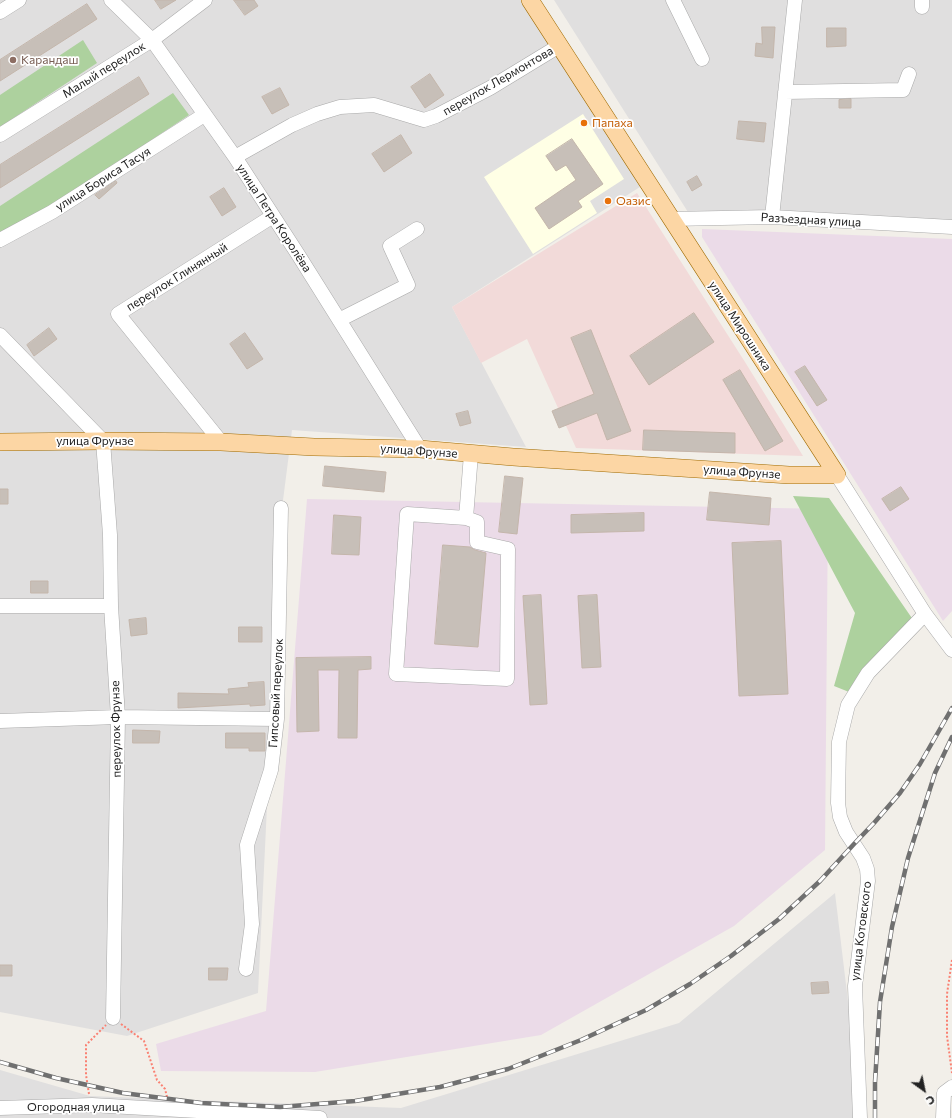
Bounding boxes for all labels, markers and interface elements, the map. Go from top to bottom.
street label: Малый переулок [60,39,148,101]
street label: переулок Лермонтова [440,43,556,119]
place label: Карандаш [21,53,79,67]
marker: Карандаш [8,55,18,65]
place label: Папаха [592,116,633,130]
marker: Папаха [579,118,589,128]
street label: улица Бориса Тасуя [53,144,153,214]
street label: улица Петра Королёва [234,161,314,275]
place label: Оазис [616,194,651,208]
marker: Оазис [603,196,613,206]
street label: Разъездная улица [760,210,862,230]
street label: переулок Глинянный [124,240,230,314]
street label: улица Мирошника [706,278,774,374]
street label: улица Фрунзе [56,434,134,448]
street label: улица Фрунзе [380,441,458,461]
street label: улица Фрунзе [703,462,781,482]
street label: Гипсовый переулок [266,638,286,748]
street label: переулок Фрунзе [108,680,124,778]
street label: улица Котовского [848,880,874,982]
north arrow [904,1070,944,1110]
text: С [924,1093,938,1108]
street label: Огородная улица [27,1100,125,1114]

